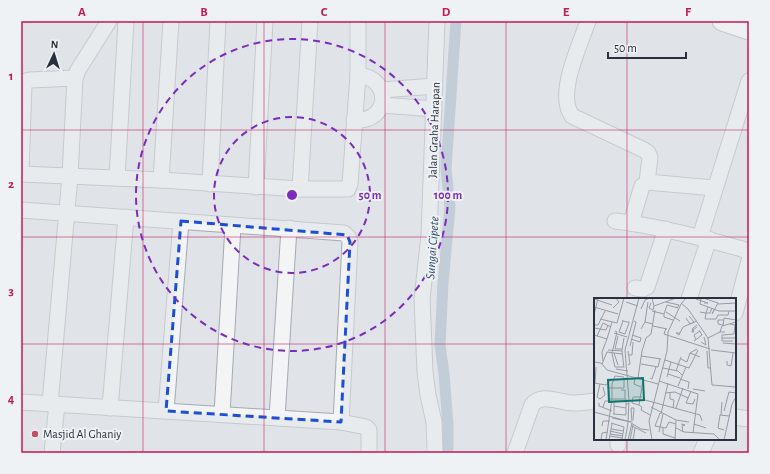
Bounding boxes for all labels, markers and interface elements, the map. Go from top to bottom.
text: A [78,6,86,19]
text: B [200,6,208,19]
text: C [321,6,328,19]
text: D [442,6,451,19]
text: E [563,6,570,19]
text: F [685,6,692,19]
north arrow [34,34,74,74]
scale bar [608,34,686,60]
text: N [50,39,59,50]
text: 50 m [614,42,637,54]
text: 1 [9,70,13,83]
street label: Jalan Graha Harapan [426,82,442,178]
text: 2 [8,178,14,191]
centre of rings [285,188,299,202]
text: 50 m [359,189,382,201]
text: 100 m [434,189,462,201]
water label: Sungai Cipete [424,216,442,280]
text: 3 [8,285,14,298]
inset map [594,298,736,440]
text: 4 [8,393,15,406]
place label: Masjid Al Ghaniy [43,428,121,441]
marker: Masjid Al Ghaniy [30,429,40,439]

